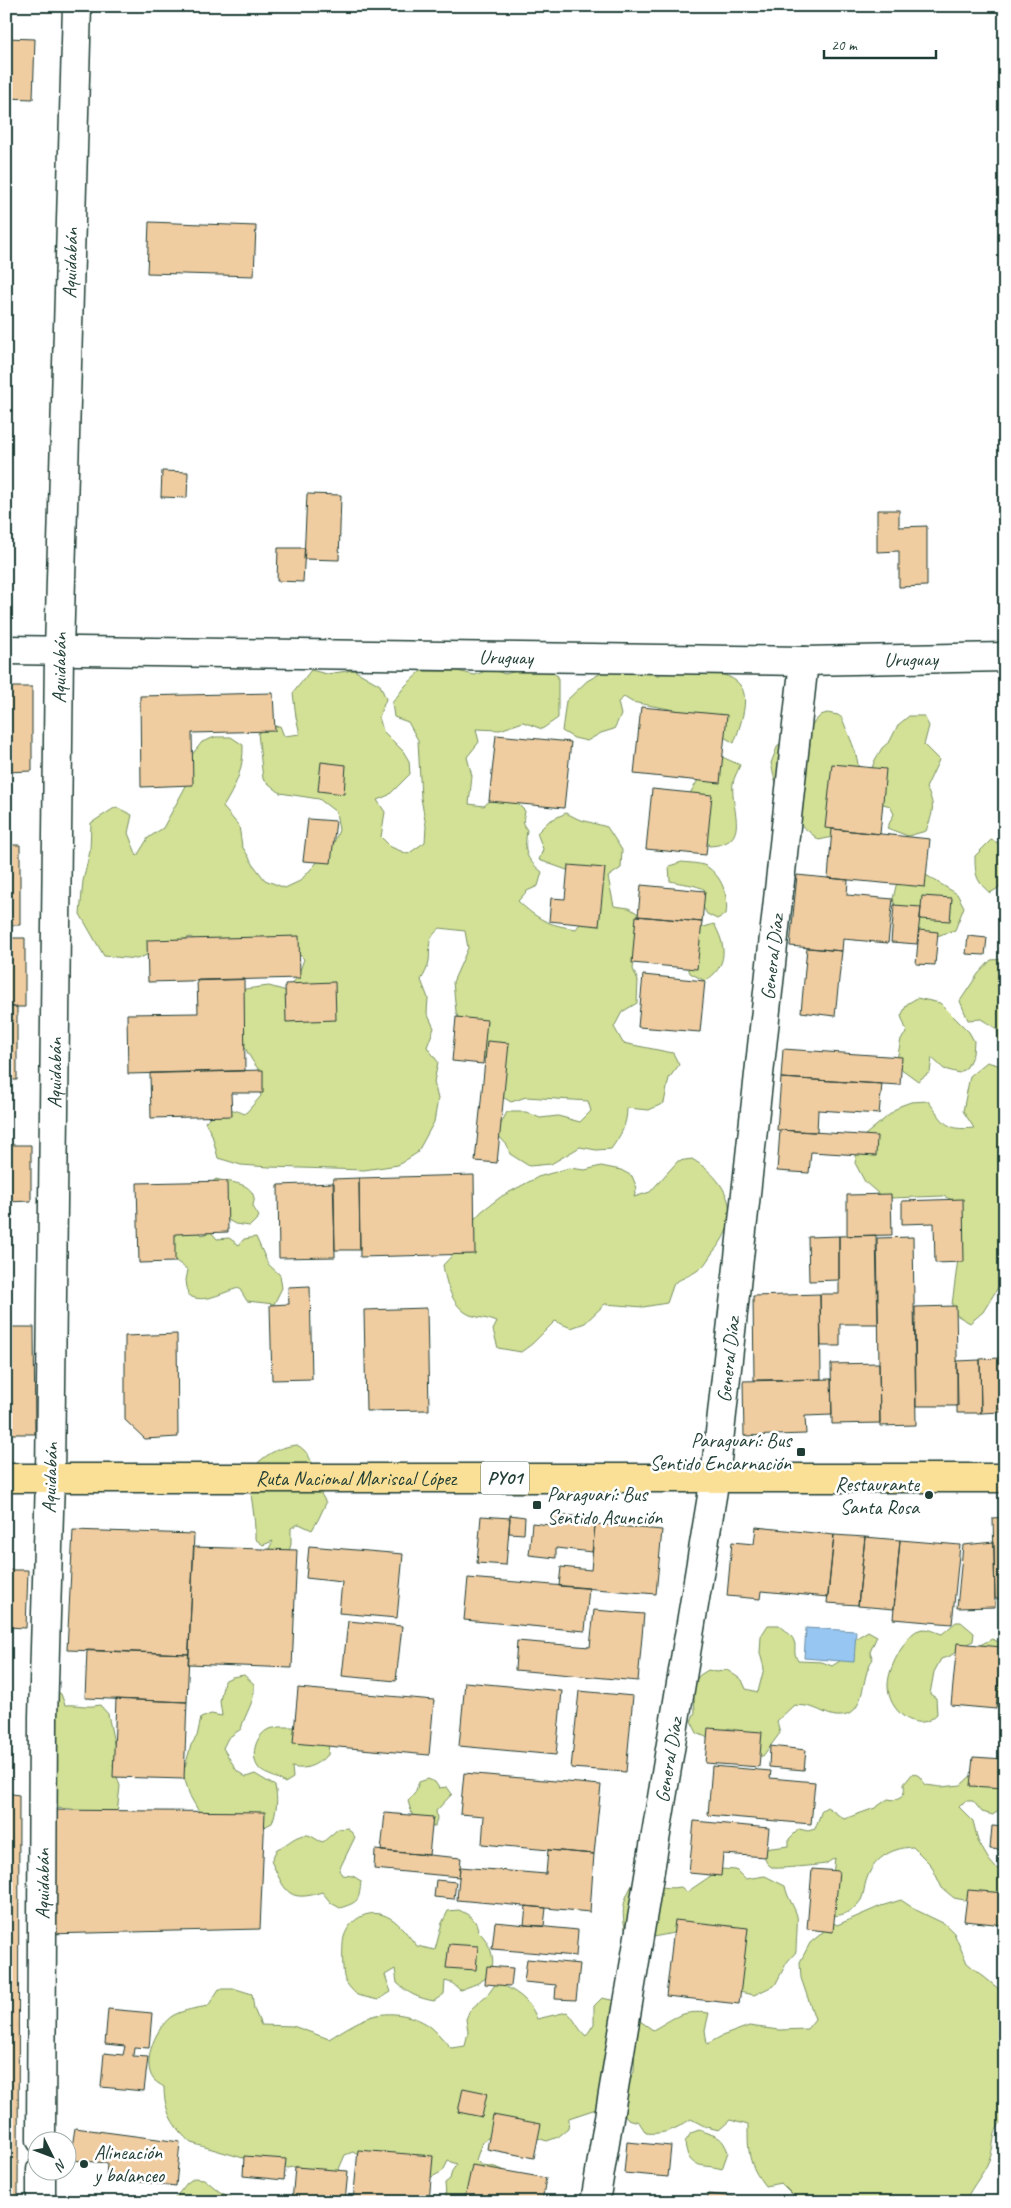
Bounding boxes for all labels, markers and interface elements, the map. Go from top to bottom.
scale bar [824,28,936,60]
text: 20 m [831,36,858,55]
street label: Aquidabán [56,226,83,299]
street label: Aquidabán [46,631,72,704]
street label: Uruguay [479,644,535,670]
street label: Uruguay [884,646,940,672]
street label: General Díaz [755,910,789,1001]
street label: Aquidabán [42,1036,67,1109]
street label: General Díaz [711,1313,745,1404]
place label: Paraguarí: Bus Sentido Encarnación [650,1428,793,1476]
street label: Aquidabán [36,1441,64,1514]
marker: Paraguarí: Bus Sentido Encarnación [795,1446,807,1458]
road number: PY01 [481,1462,529,1495]
street label: Ruta Nacional Mariscal López [256,1466,458,1491]
place label: Restaurante Santa Rosa [835,1472,920,1520]
place label: Paraguarí: Bus Sentido Asunción [547,1482,663,1530]
marker: Restaurante Santa Rosa [923,1489,935,1501]
marker: Paraguarí: Bus Sentido Asunción [531,1499,543,1511]
street label: General Díaz [649,1713,688,1804]
street label: Aquidabán [30,1848,55,1919]
north arrow [28,2130,78,2180]
place label: Alineación y balanceo [93,2140,165,2188]
text: N [51,2155,71,2175]
marker: Alineación y balanceo [78,2158,90,2170]

